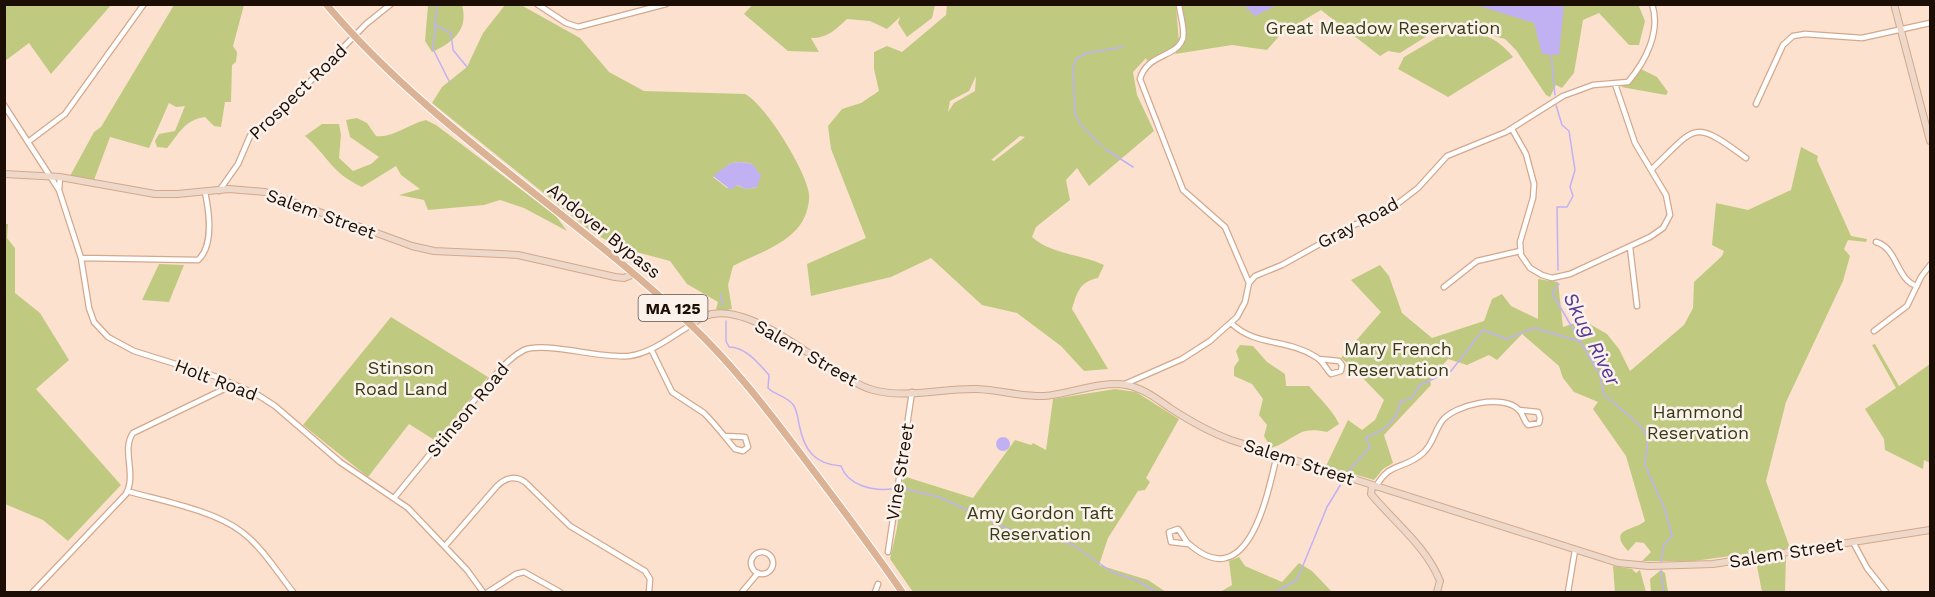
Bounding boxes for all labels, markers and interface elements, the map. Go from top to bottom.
park label: Great Meadow Reservation [1266,17,1500,38]
street label: Prospect Road [244,40,351,144]
street label: Andover Bypass [544,179,665,283]
street label: Salem Street [264,184,379,243]
street label: Gray Road [1314,192,1402,253]
water label: Skug River [1558,288,1626,391]
road number: MA 125 [638,295,708,321]
street label: Salem Street [751,315,862,391]
park label: Mary French Reservation [1344,338,1452,380]
street label: Holt Road [172,354,260,405]
park label: Stinson Road Land [354,357,448,399]
street label: Stinson Road [422,358,513,461]
park label: Hammond Reservation [1647,401,1749,443]
street label: Vine Street [881,421,918,522]
street label: Salem Street [1241,434,1357,489]
park label: Amy Gordon Taft Reservation [967,502,1114,544]
street label: Salem Street [1728,533,1845,572]

